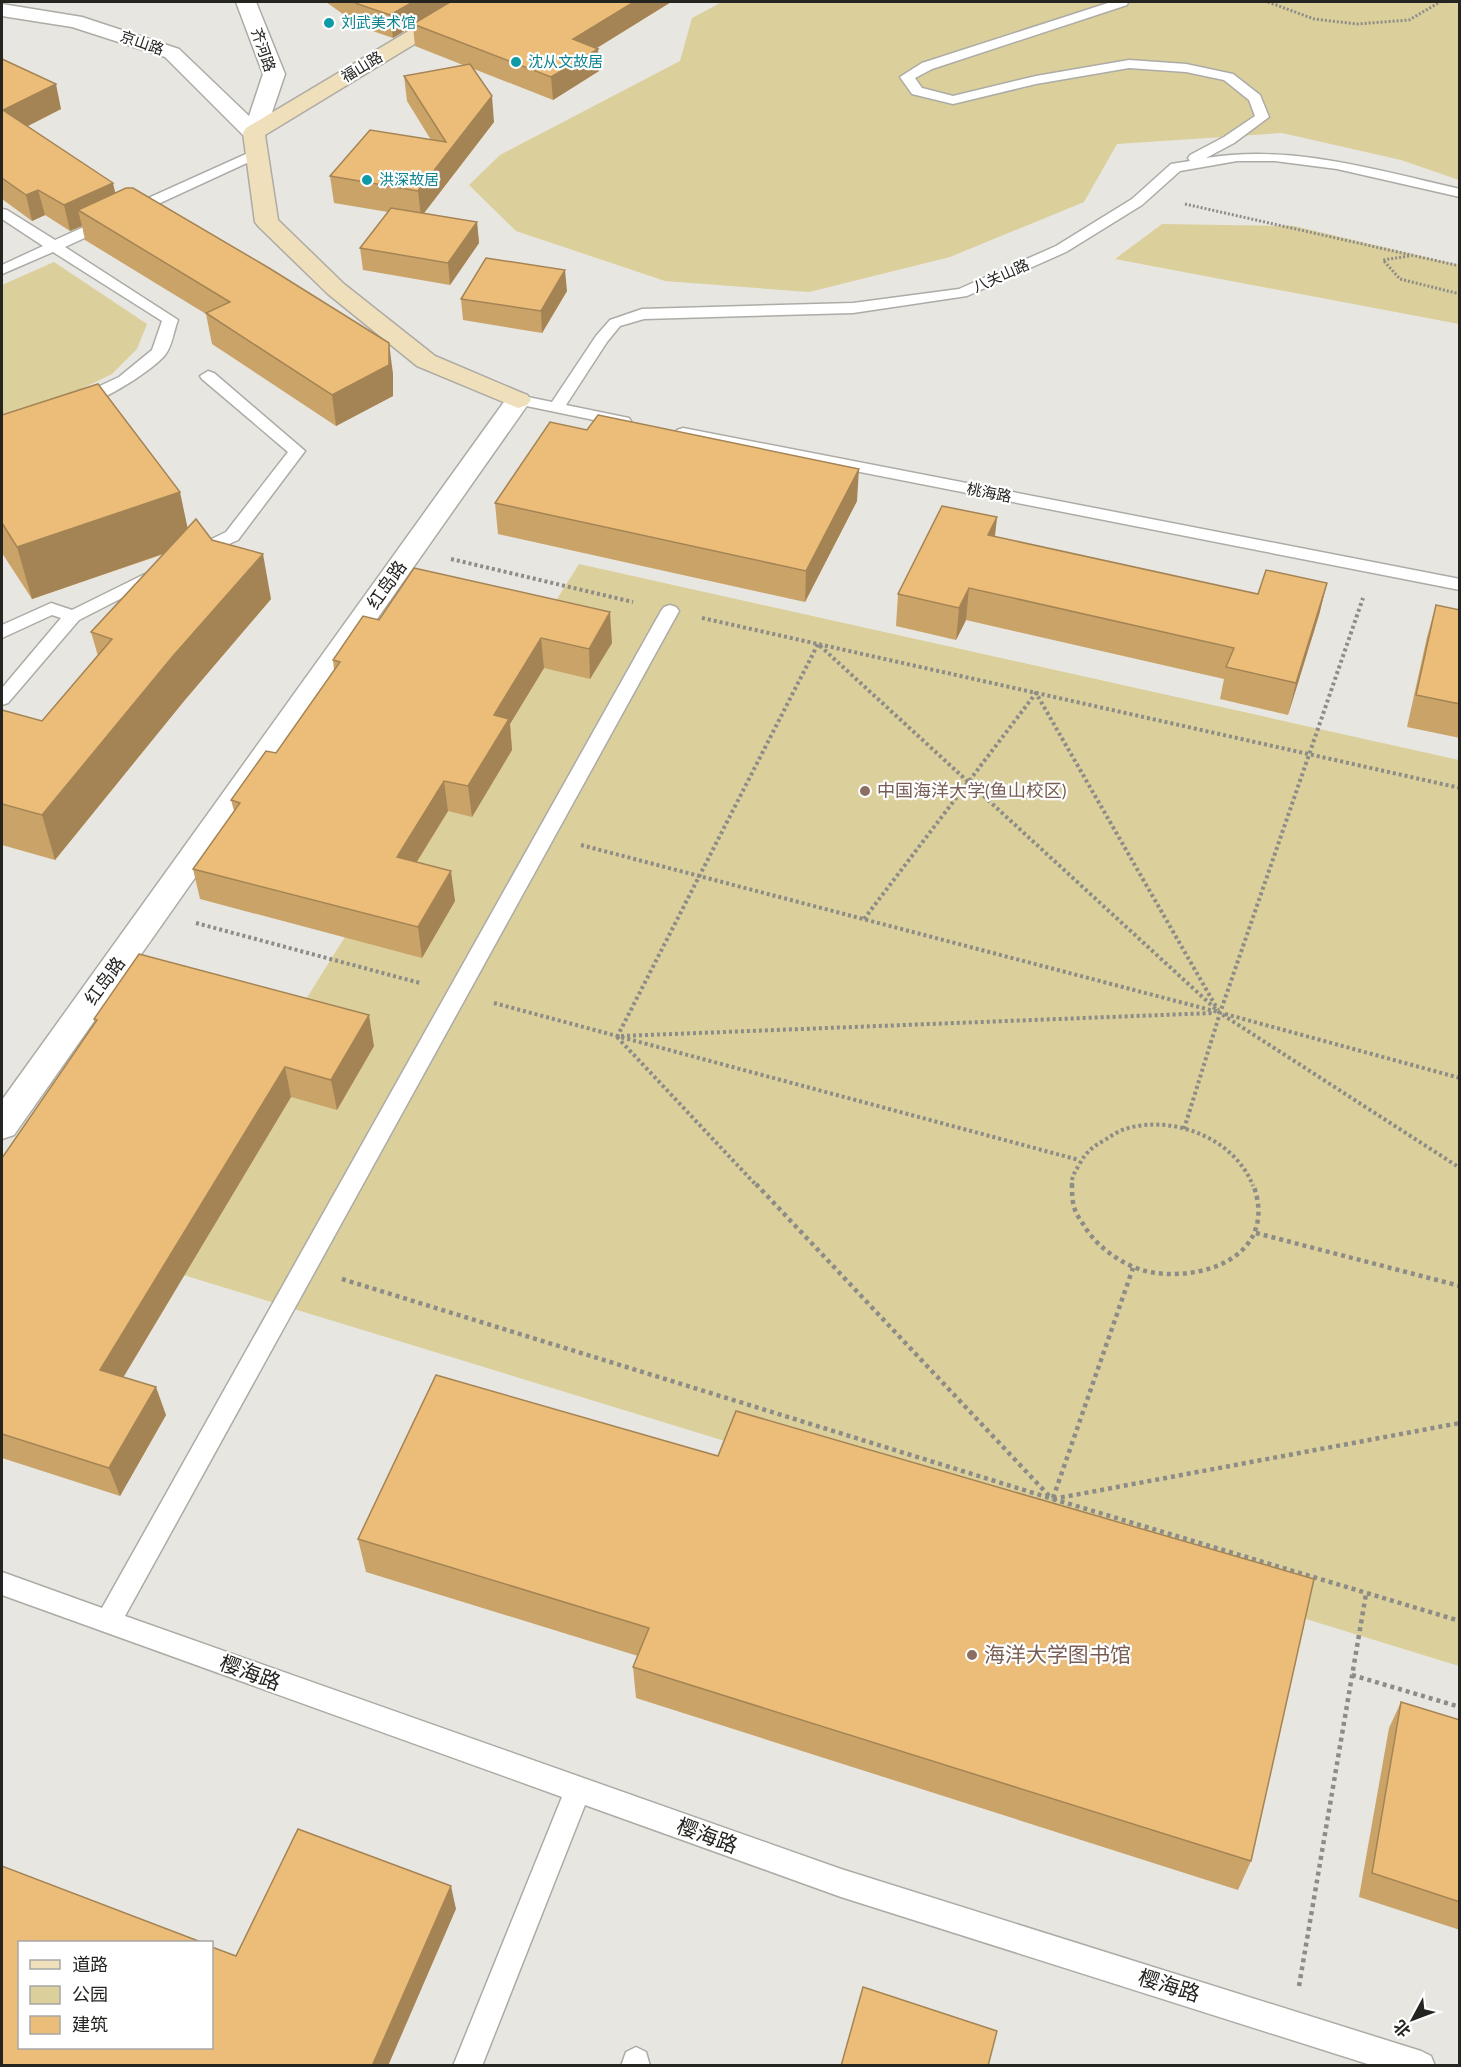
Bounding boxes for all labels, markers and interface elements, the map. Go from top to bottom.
place label: 刘武美术馆 [341,13,416,31]
marker: 刘武美术馆 [322,16,336,30]
street label: 齐河路 [248,25,280,74]
street label: 京山路 [118,26,167,58]
street label: 福山路 [338,47,385,85]
place label: 沈从文故居 [528,52,603,70]
marker: 沈从文故居 [509,55,523,69]
place label: 洪深故居 [379,170,439,188]
marker: 洪深故居 [360,173,374,187]
street label: 八关山路 [970,255,1032,296]
street label: 桃海路 [965,479,1013,505]
street label: 红岛路 [362,556,411,613]
place label: 中国海洋大学(鱼山校区) [877,779,1067,801]
marker: 中国海洋大学(鱼山校区) [858,784,872,798]
street label: 红岛路 [79,952,129,1009]
place label: 海洋大学图书馆 [984,1641,1131,1666]
marker: 海洋大学图书馆 [965,1648,979,1662]
street label: 樱海路 [217,1649,284,1694]
street label: 樱海路 [674,1812,741,1857]
legend [18,1941,213,2049]
text: 道路 [72,1953,108,1975]
street label: 樱海路 [1136,1963,1203,2006]
text: 公园 [72,1983,108,2005]
north arrow [1383,1989,1443,2049]
text: 建筑 [72,2013,108,2035]
text: 北 [1389,2017,1414,2041]

